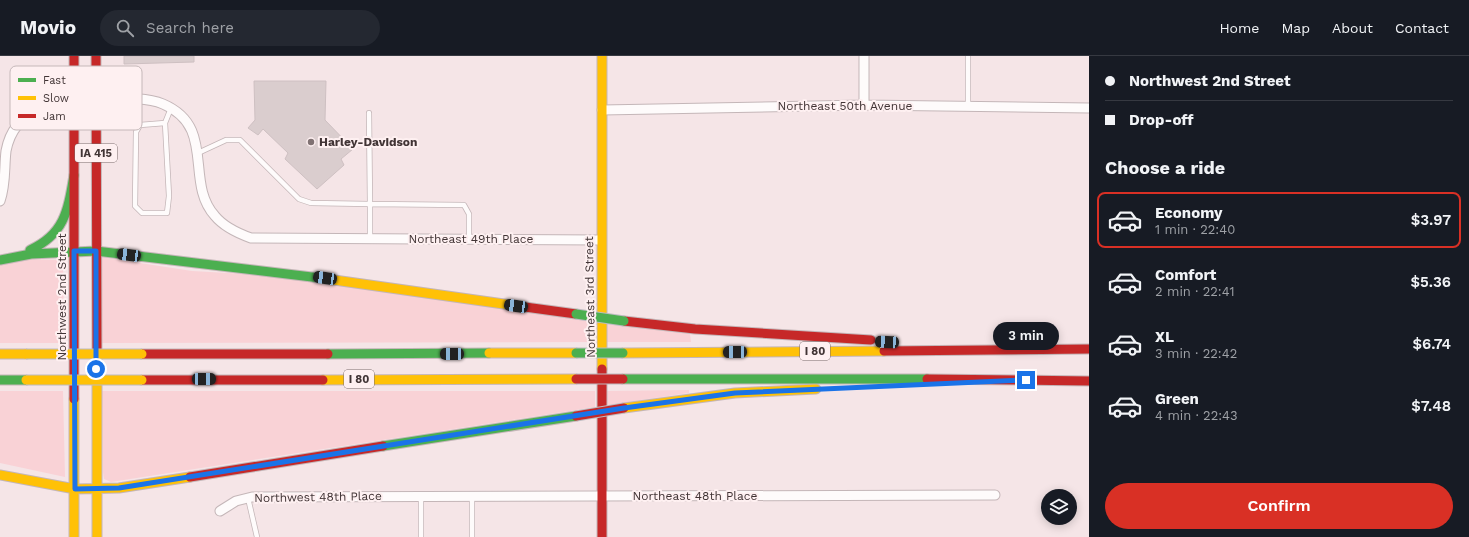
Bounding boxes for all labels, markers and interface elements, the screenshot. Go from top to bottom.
search box [100,10,380,46]
text: Movio [20,16,76,39]
icon: search [114,17,136,39]
text: Search here [146,19,234,37]
text: Home [1219,20,1259,36]
text: Map [1281,20,1310,36]
text: About [1332,20,1373,36]
text: Contact [1395,20,1449,36]
legend [10,66,142,130]
text: Northwest 2nd Street [1129,72,1291,90]
text: Fast [43,74,66,87]
text: Slow [43,92,69,105]
street label: Northeast 50th Avenue [777,99,913,113]
text: Jam [43,110,66,123]
text: Drop-off [1129,111,1194,129]
place label: Harley-Davidson [319,135,417,149]
marker: Harley-Davidson [306,137,316,147]
road number: IA 415 [75,144,117,162]
text: Choose a ride [1105,157,1225,178]
icon: car [1107,202,1143,238]
text: Economy [1155,204,1222,222]
text: $3.97 [1411,211,1451,229]
text: 1 min · 22:40 [1155,222,1235,237]
street label: Northeast 49th Place [409,232,533,246]
street label: Northwest 2nd Street [55,233,69,361]
street label: Northeast 3rd Street [582,236,598,358]
car [116,248,142,262]
icon: car [1107,264,1143,300]
text: Comfort [1155,266,1216,284]
car [312,270,338,286]
text: $5.36 [1411,273,1451,291]
text: 2 min · 22:41 [1155,284,1235,299]
car [503,298,529,314]
callout: 3 min [993,322,1059,350]
icon: car [1107,326,1143,362]
text: 3 min [1008,328,1044,343]
text: XL [1155,328,1174,346]
car [875,335,899,349]
text: $6.74 [1412,335,1451,353]
road number: I 80 [800,342,830,360]
car [723,346,747,358]
text: 3 min · 22:42 [1155,346,1237,361]
car [440,348,464,360]
route start [87,360,105,378]
road number: I 80 [344,370,374,388]
route end [1017,371,1035,389]
car [192,373,216,385]
icon: car [1107,388,1143,424]
text: Green [1155,390,1199,408]
text: $7.48 [1411,397,1451,415]
text: 4 min · 22:43 [1155,408,1238,423]
button: Confirm [1105,483,1453,529]
street label: Northwest 48th Place [254,489,382,505]
street label: Northeast 48th Place [633,489,757,503]
map controls [1041,489,1077,525]
button: layers [1041,489,1077,525]

